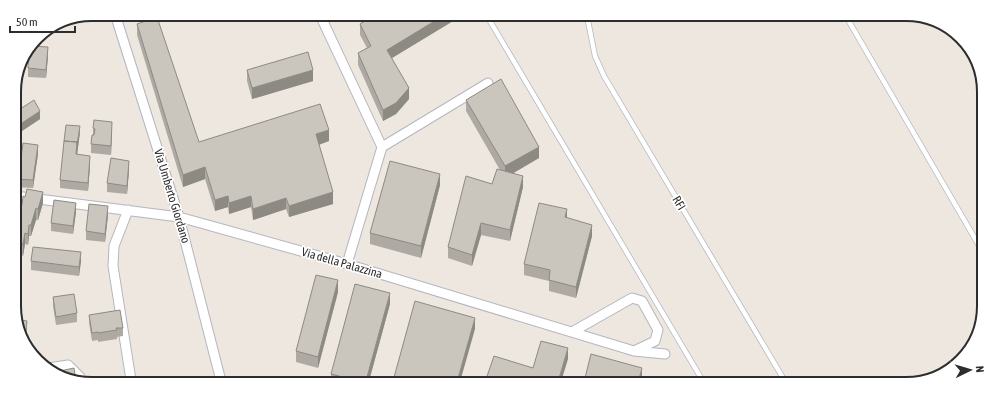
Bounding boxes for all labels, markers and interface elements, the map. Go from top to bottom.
scale bar [10,8,75,34]
text: 50 m [16,15,38,29]
street label: Via Umberto Giordano [151,147,193,245]
street label: RFI [669,193,689,213]
street label: Via della Palazzina [300,245,384,281]
north arrow [950,350,990,390]
text: N [974,365,986,373]

